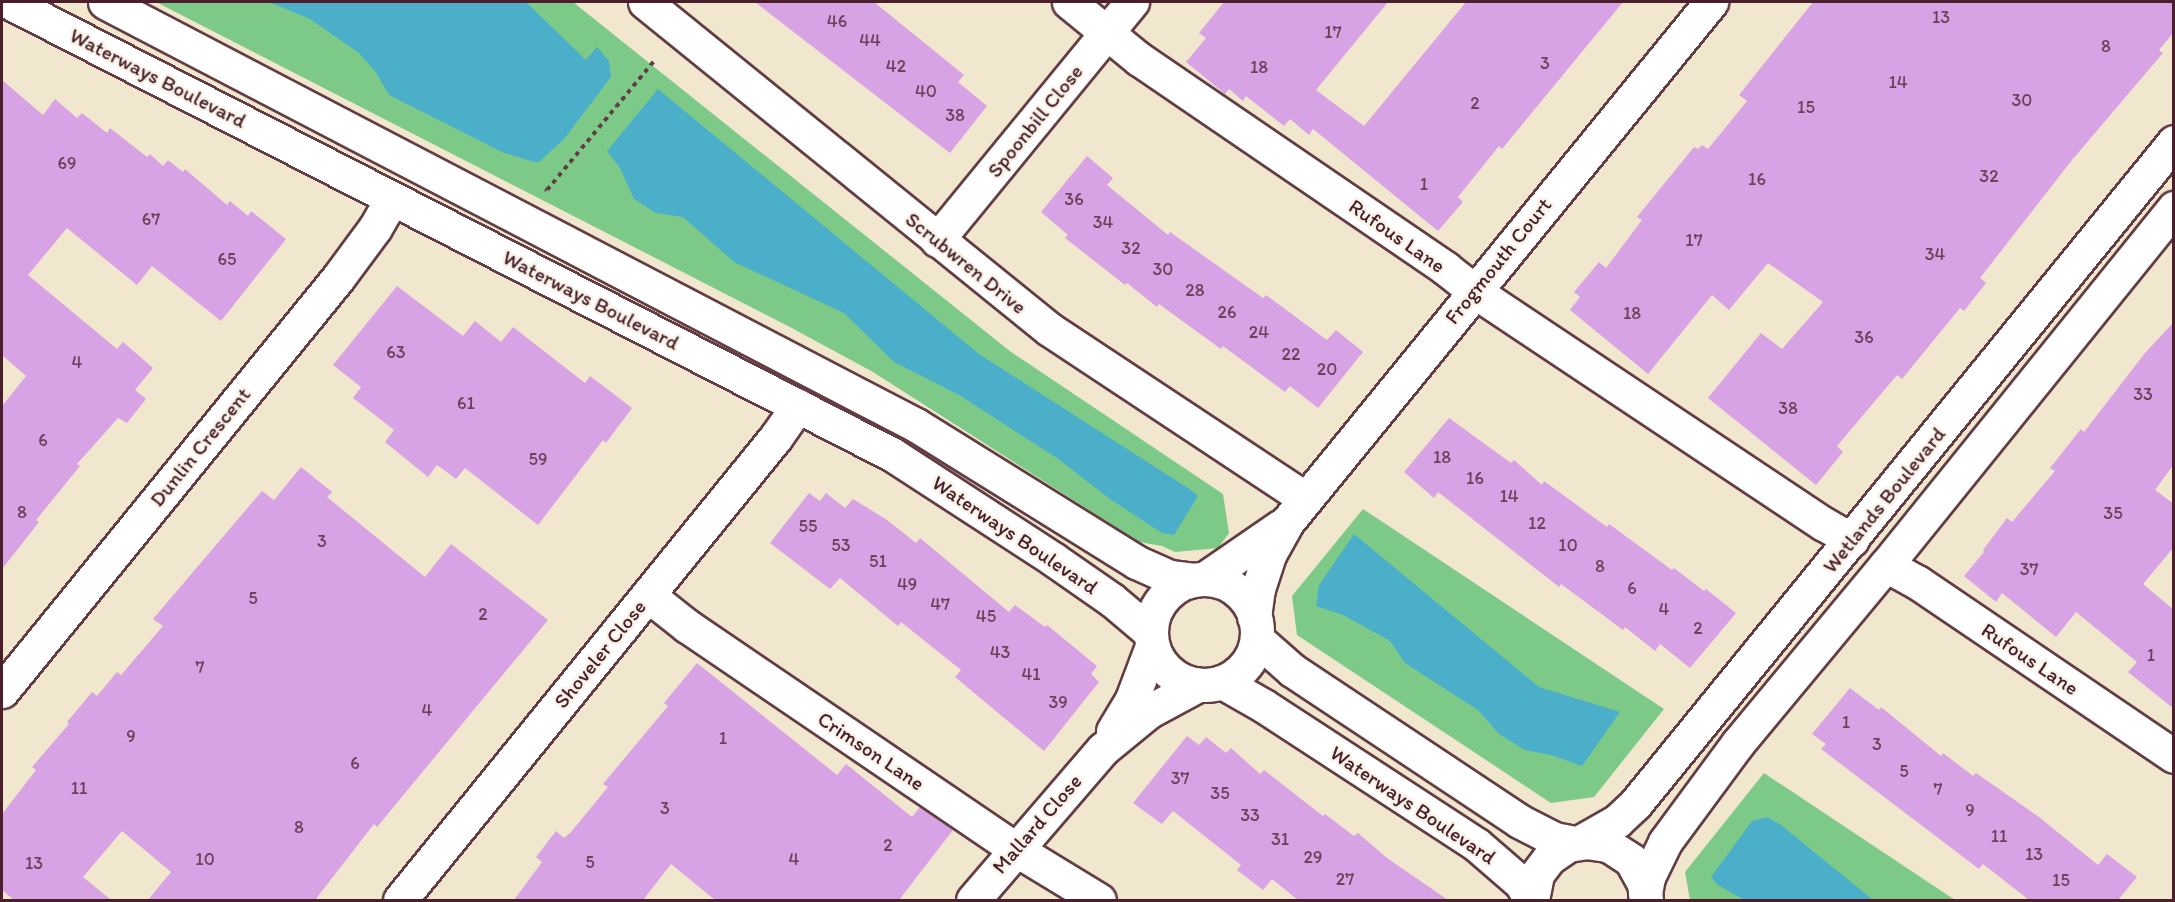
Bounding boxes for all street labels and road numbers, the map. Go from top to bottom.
street label: Waterways Boulevard [65,22,251,134]
street label: Spoonbill Close [982,59,1088,183]
street label: Frogmouth Court [1439,193,1557,329]
street label: Rufous Lane [1344,194,1450,278]
street label: Scrubwren Drive [900,207,1032,319]
street label: Waterways Boulevard [498,244,684,356]
street label: Dunlin Crescent [144,382,256,512]
street label: Wetlands Boulevard [1817,422,1951,578]
street label: Waterways Boulevard [927,470,1103,600]
street label: Shoveler Close [549,595,651,713]
street label: Rufous Lane [1977,617,2083,701]
street label: Crimson Lane [813,706,929,796]
street label: Waterways Boulevard [1325,740,1501,870]
street label: Mallard Close [987,769,1087,879]

